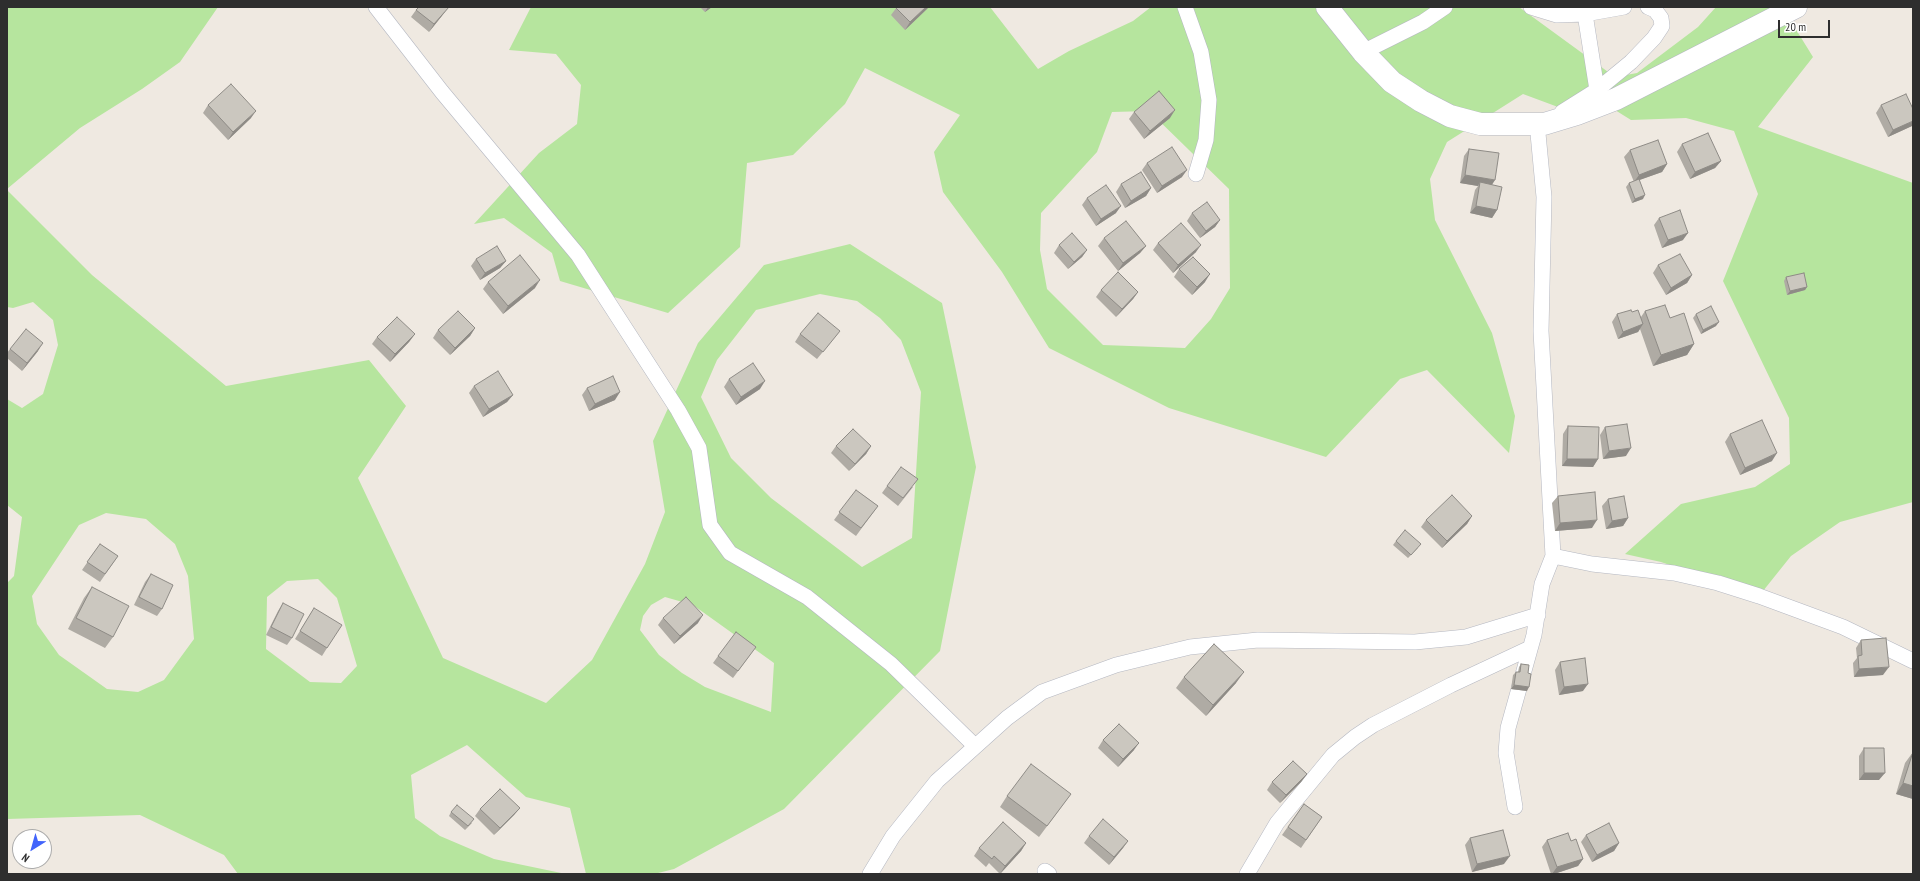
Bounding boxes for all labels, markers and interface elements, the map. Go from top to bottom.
scale bar [1780,12,1832,38]
text: 20 m [1785,19,1806,34]
north arrow [12,829,52,869]
text: N [19,850,32,865]

